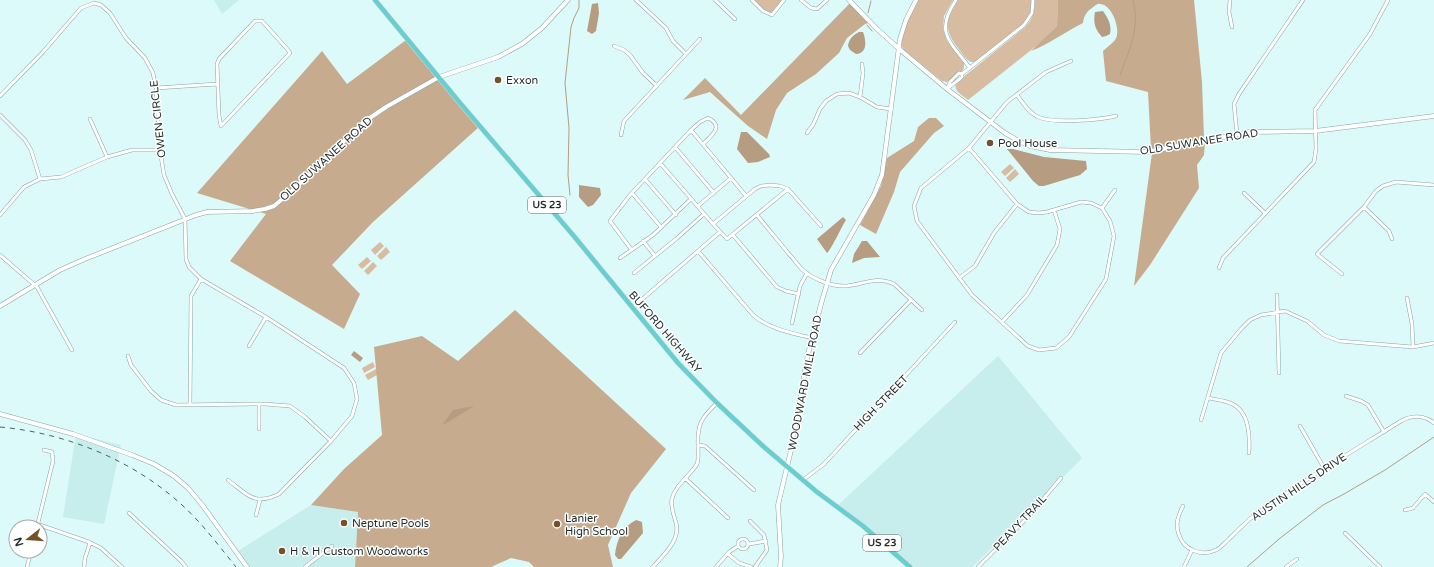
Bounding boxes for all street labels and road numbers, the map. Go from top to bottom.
street label: OWEN CIRCLE [147,79,169,159]
street label: OLD SUWANEE ROAD [277,114,375,204]
street label: OLD SUWANEE ROAD [1139,126,1259,158]
road number: US 23 [528,197,566,213]
street label: BUFORD HIGHWAY [626,288,704,376]
street label: WOODWARD MILL ROAD [785,314,825,452]
street label: HIGH STREET [851,372,911,434]
street label: AUSTIN HILLS DRIVE [1249,450,1349,524]
street label: PEAVY TRAIL [991,492,1050,554]
road number: US 23 [863,535,901,551]

